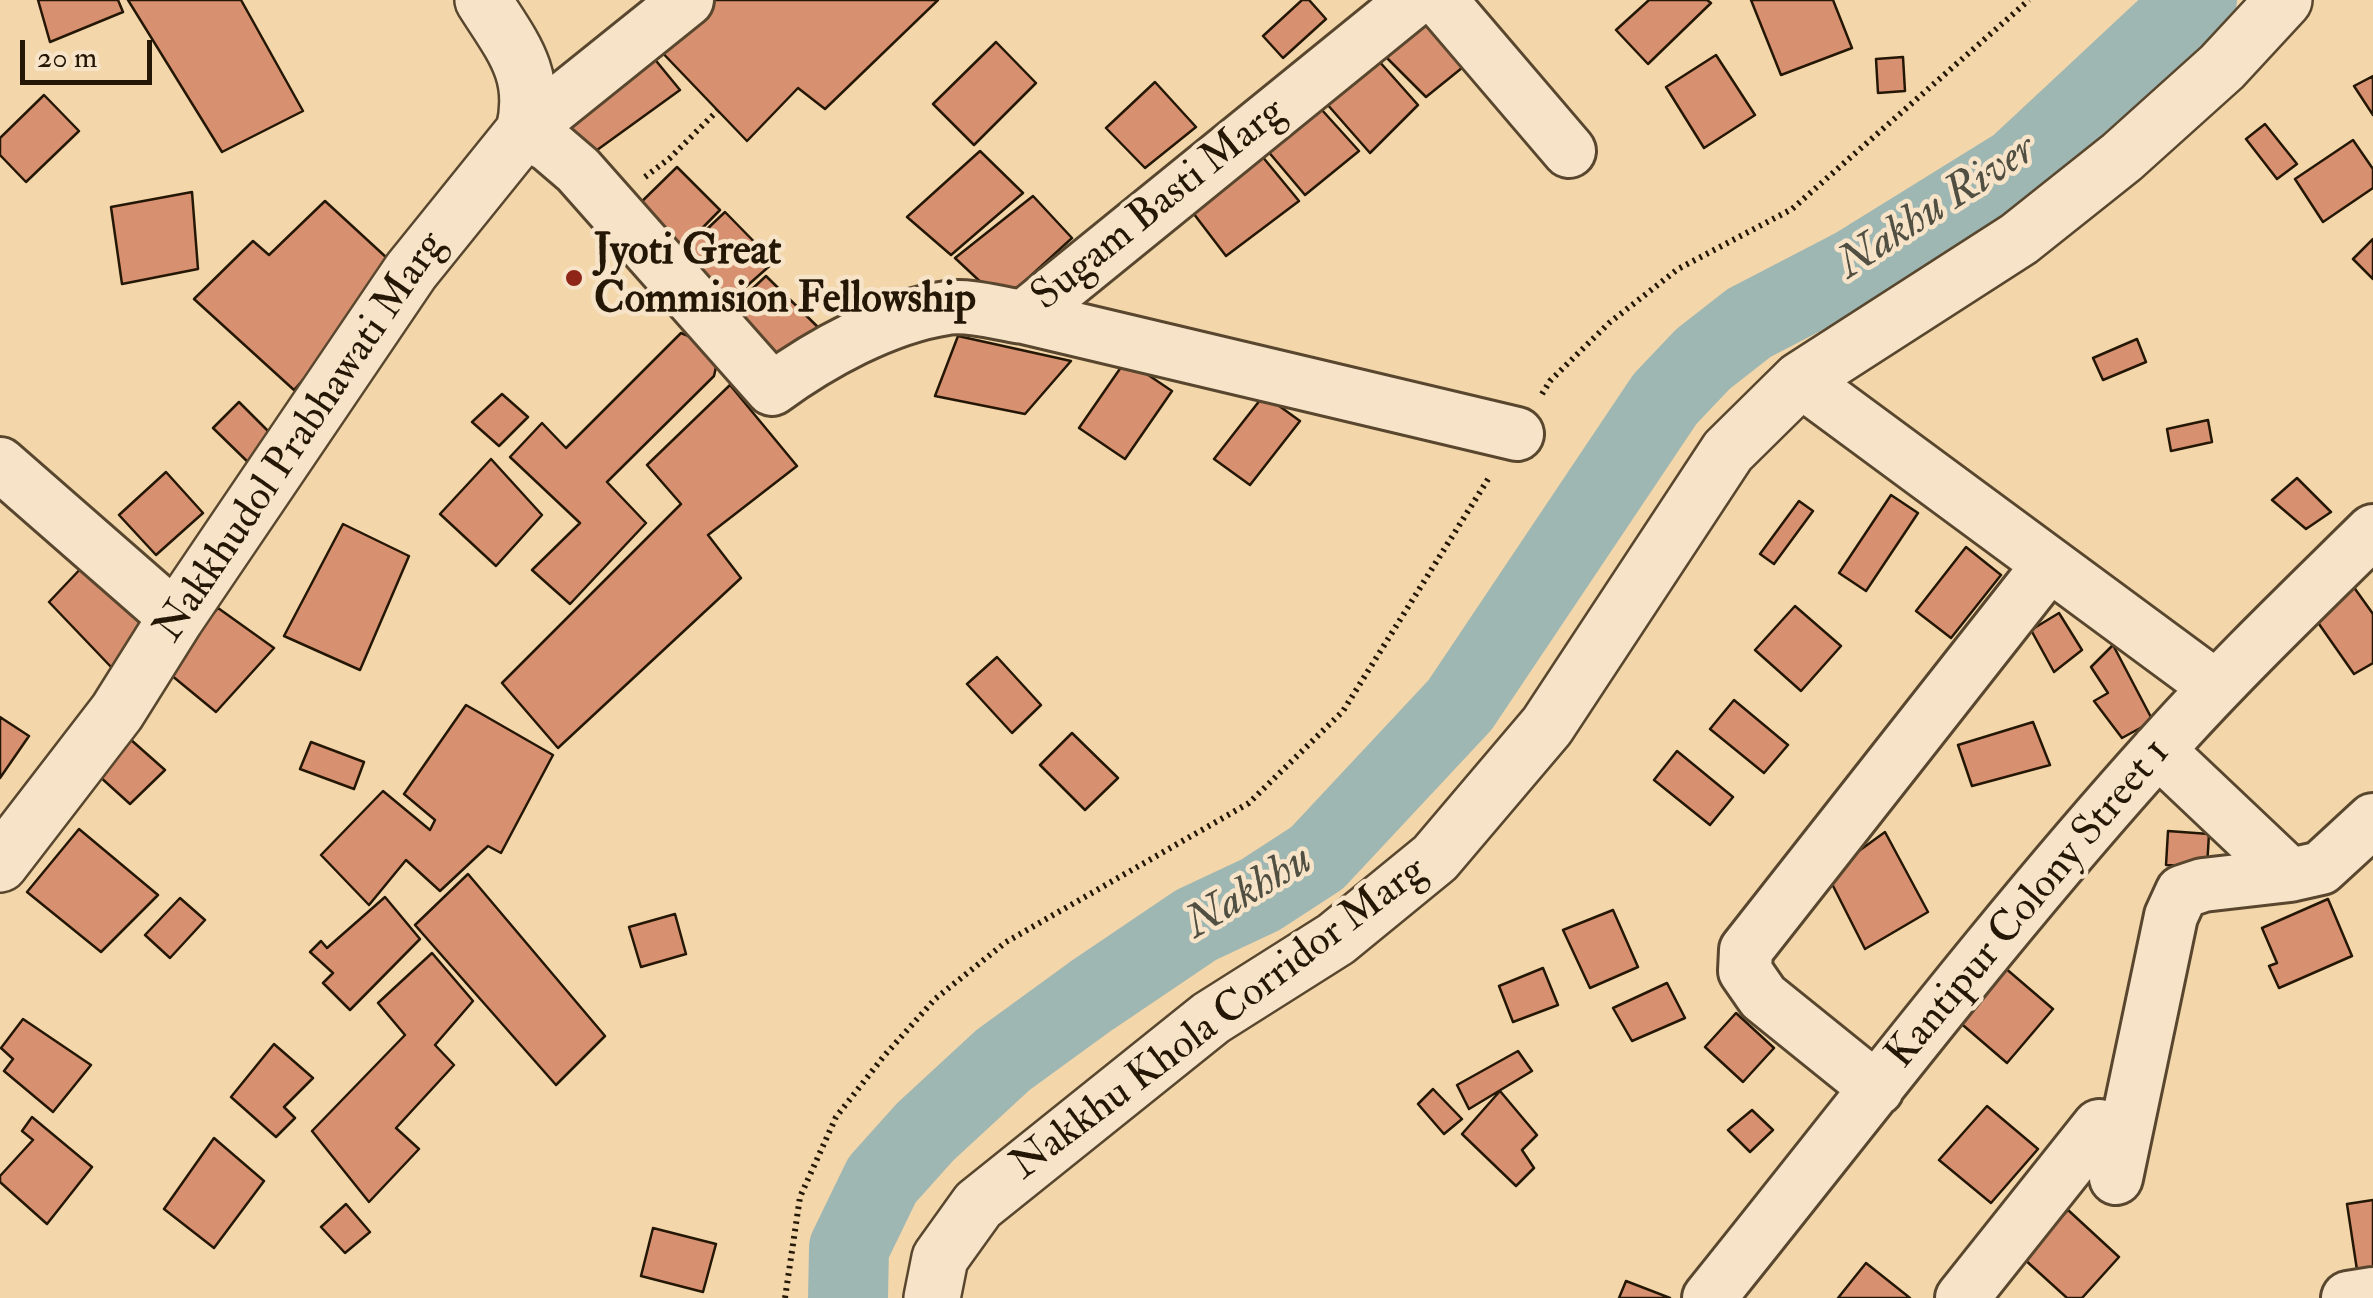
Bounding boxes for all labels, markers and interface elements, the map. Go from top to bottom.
scale bar [25,20,158,82]
text: 20 m [37,39,97,76]
street label: Sugam Basti Marg [1023,89,1297,323]
water label: Nakhu River [1829,125,2047,293]
street label: Nakkhudol Prabhawati Marg [146,223,458,653]
place label: Jyoti Great Commision Fellowship [594,229,976,328]
marker: Jyoti Great Commision Fellowship [563,267,585,289]
street label: Kantipur Colony Street 1 [1877,730,2183,1080]
water label: Nakhhu [1177,835,1323,953]
street label: Nakkhu Khola Corridor Marg [1003,847,1437,1193]

